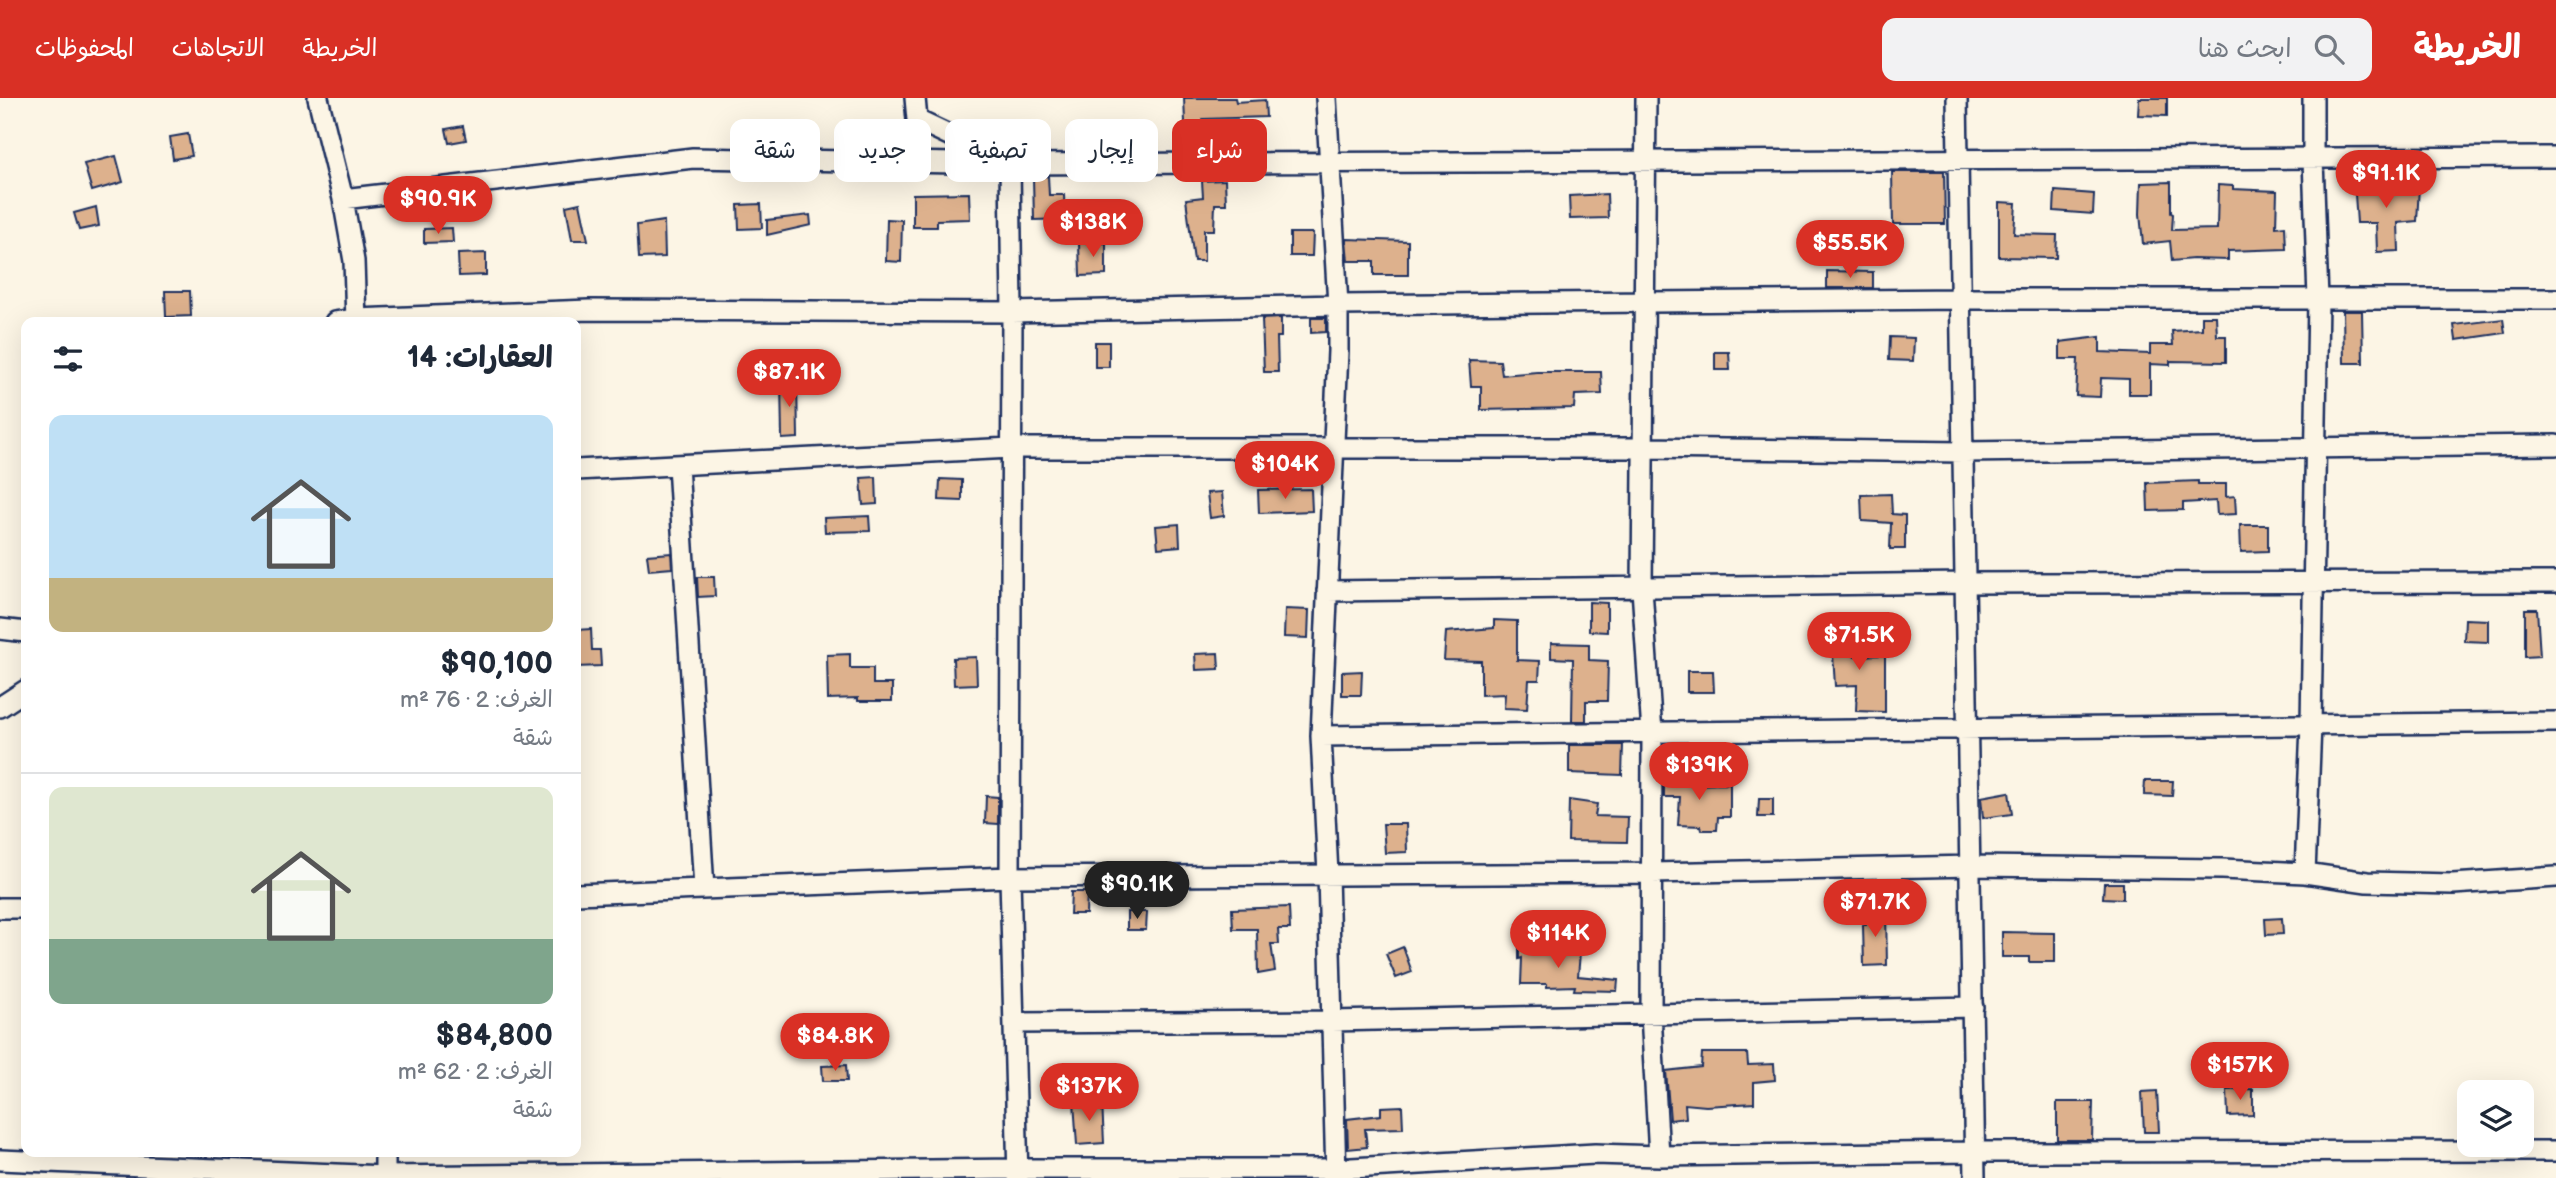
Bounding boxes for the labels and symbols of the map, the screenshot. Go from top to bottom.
pin: $91.1K [2329,150,2443,210]
pin: $90.9K [381,176,495,236]
pin: $138K [1044,200,1142,259]
pin: $55.5K [1793,220,1907,280]
pin: $87.1K [732,350,846,409]
pin: $104K [1236,442,1334,501]
pin: $71.5K [1802,612,1916,672]
pin: $139K [1650,742,1748,802]
pin: $90.1K [1080,862,1194,921]
pin: $71.7K [1818,880,1932,939]
pin: $114K [1509,910,1607,970]
pin: $84.8K [778,1014,892,1073]
pin: $157K [2191,1042,2289,1102]
pin: $137K [1040,1063,1138,1123]

